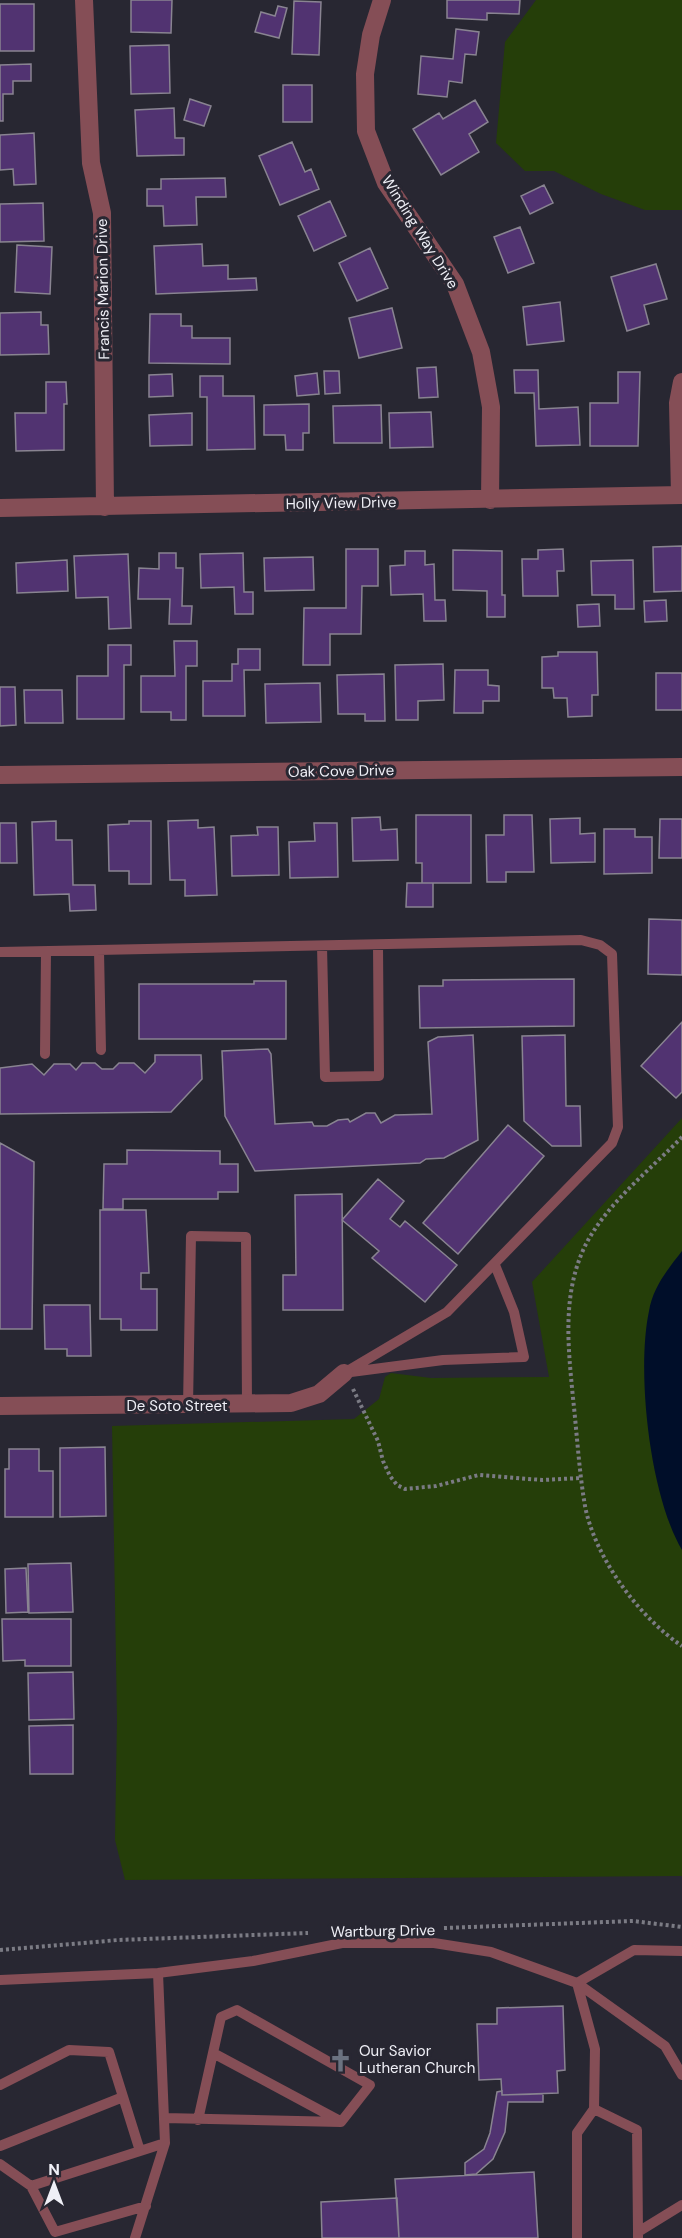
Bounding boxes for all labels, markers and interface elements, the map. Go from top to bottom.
street label: Winding Way Drive [377,171,463,293]
street label: Francis Marion Drive [92,218,114,360]
street label: Holly View Drive [285,492,397,514]
street label: Oak Cove Drive [288,760,394,782]
street label: De Soto Street [126,1396,228,1416]
street label: Wartburg Drive [331,1920,435,1942]
place label: Our Savior Lutheran Church [359,2041,475,2078]
church icon: Our Savior Lutheran Church [328,2047,354,2073]
north arrow [24,2154,84,2214]
text: N [48,2159,60,2180]

